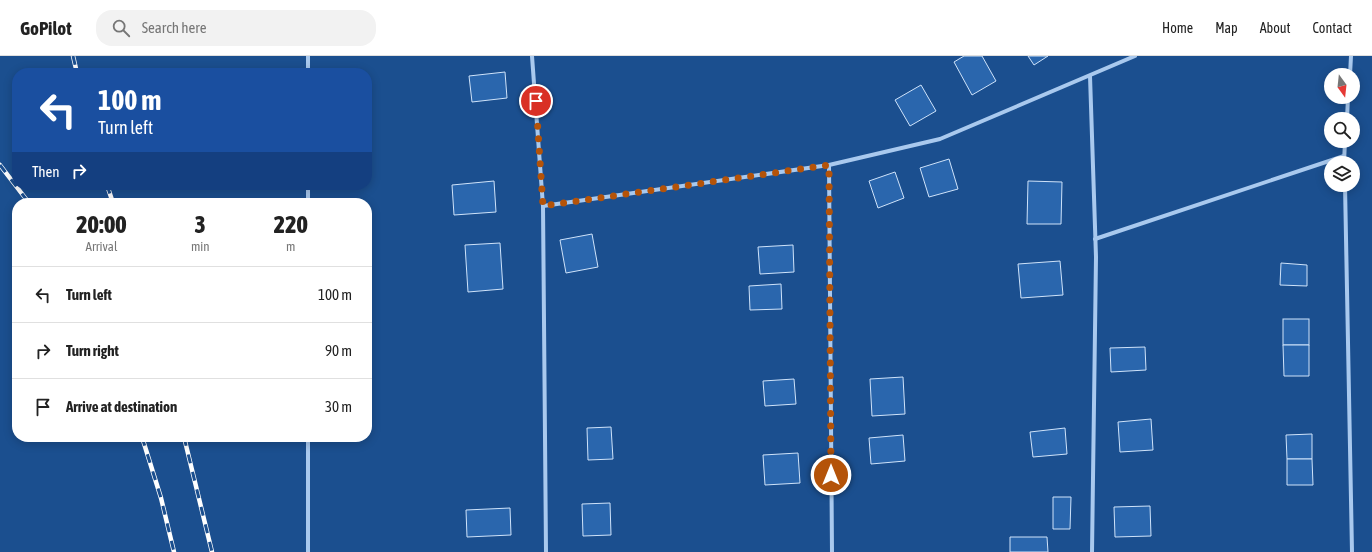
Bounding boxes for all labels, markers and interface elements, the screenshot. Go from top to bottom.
search box [96,10,376,46]
text: GoPilot [20,17,72,39]
icon: search [110,17,132,39]
text: Search here [142,19,206,36]
text: Home [1162,20,1193,36]
text: Map [1215,20,1238,36]
text: About [1260,20,1291,36]
text: Contact [1313,20,1352,36]
north arrow [1324,68,1360,104]
map controls [1324,68,1360,192]
icon: left [32,84,84,136]
text: 100 m [98,84,161,116]
pin [519,84,553,118]
icon: arrive [525,90,547,112]
button: search [1324,112,1360,148]
text: Turn left [98,117,153,138]
button: layers [1324,156,1360,192]
icon: right [68,160,90,182]
text: Then [32,163,60,180]
text: 20:00 [76,211,127,238]
text: 3 [195,211,206,238]
text: 220 [274,211,308,238]
text: Arrival [86,239,117,254]
text: min [191,239,210,254]
text: m [286,239,295,254]
icon: left [32,284,54,306]
text: Turn left [66,286,112,303]
text: 100 m [318,286,352,303]
icon: right [32,340,54,362]
text: Turn right [66,342,119,359]
text: 90 m [325,342,352,359]
icon: arrive [32,396,54,418]
text: Arrive at destination [66,398,177,415]
text: 30 m [325,398,352,415]
position arrow [810,454,852,496]

